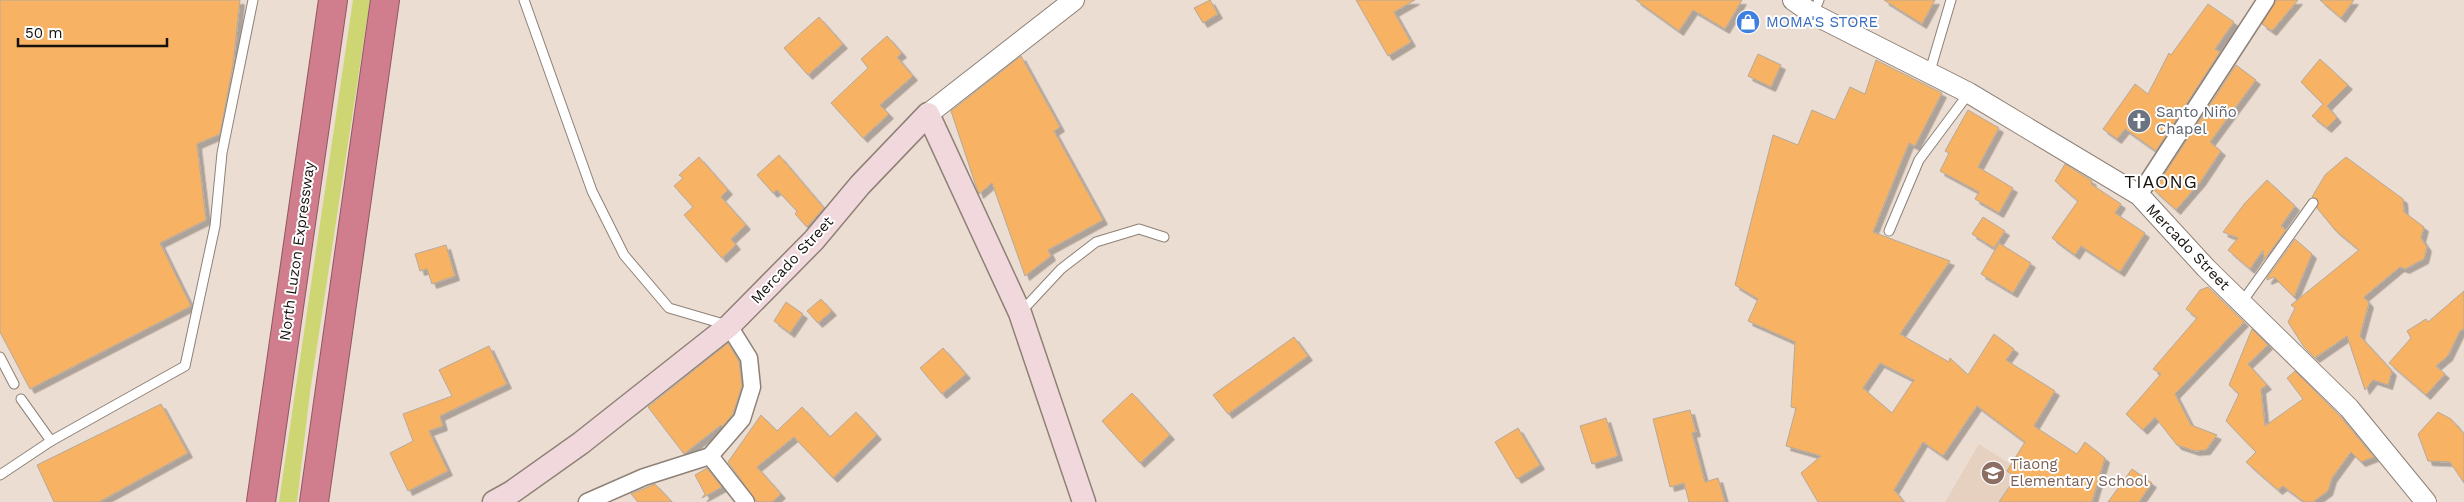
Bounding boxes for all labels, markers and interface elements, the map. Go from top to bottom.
shop icon: MOMA'S STORE [1735,9,1761,35]
place label: MOMA'S STORE [1766,13,1878,31]
scale bar [18,15,166,47]
text: 50 m [25,24,62,42]
place label: Santo Niño Chapel [2156,103,2237,138]
church icon: Santo Niño Chapel [2126,108,2152,134]
street label: North Luzon Expressway [276,160,319,342]
district label: TIAONG [2124,171,2198,192]
street label: Mercado Street [2142,200,2234,294]
street label: Mercado Street [747,212,838,307]
place label: Tiaong Elementary School [2010,455,2149,490]
school or university icon: Tiaong Elementary School [1980,460,2006,486]

